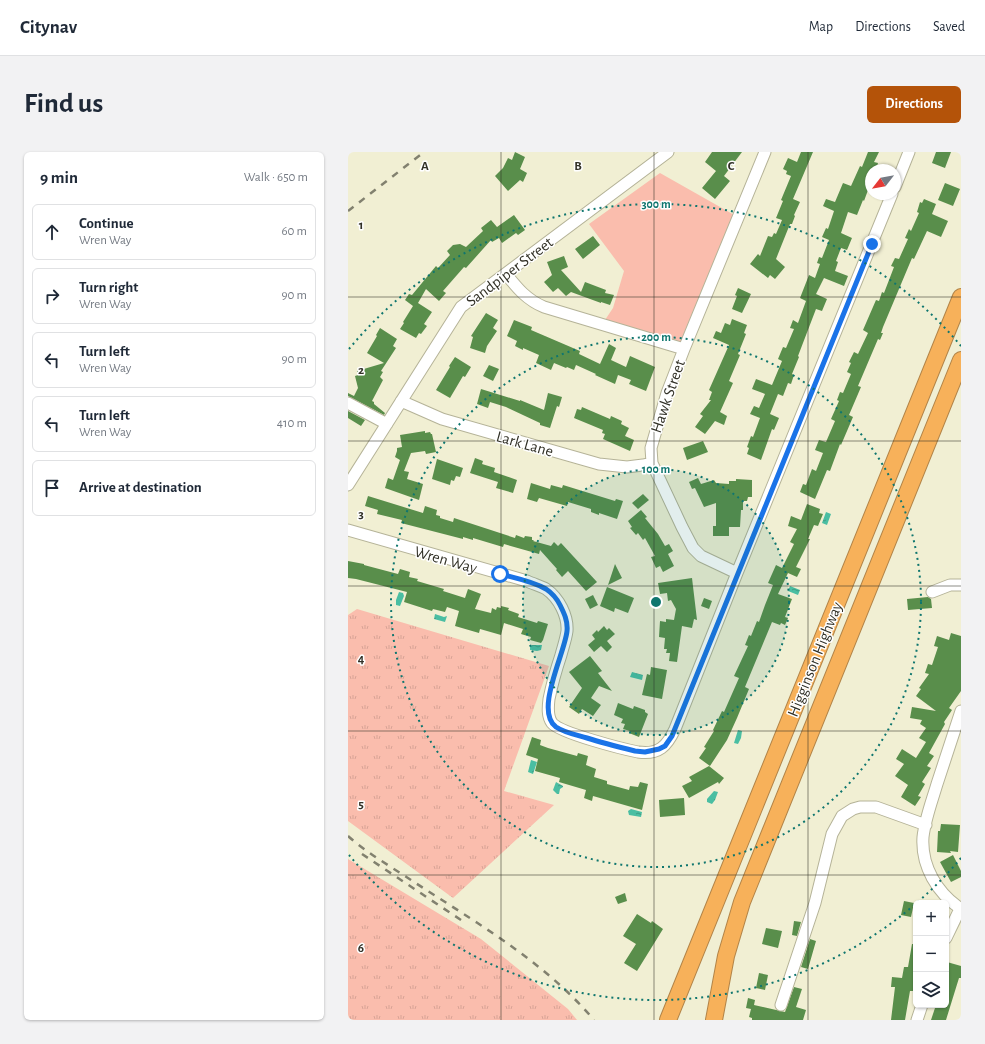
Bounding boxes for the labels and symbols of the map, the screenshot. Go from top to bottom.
text: A [421,160,429,173]
text: B [574,160,582,173]
text: C [728,160,735,173]
north arrow [865,164,901,200]
text: 300 m [641,198,671,210]
text: 1 [359,219,363,232]
street label: Sandpiper Street [463,234,556,309]
route end [863,235,881,253]
text: 200 m [641,331,671,343]
street label: Hawk Street [648,358,688,435]
text: 2 [358,364,364,377]
street label: Lark Lane [494,428,555,460]
text: 100 m [642,463,670,475]
text: 3 [358,508,364,521]
street label: Wren Way [412,543,479,578]
route start [491,565,509,583]
centre of rings [649,595,663,609]
street label: Higginson Highway [785,600,846,719]
text: 4 [358,653,365,666]
text: 5 [358,798,364,811]
text: 6 [358,942,364,955]

